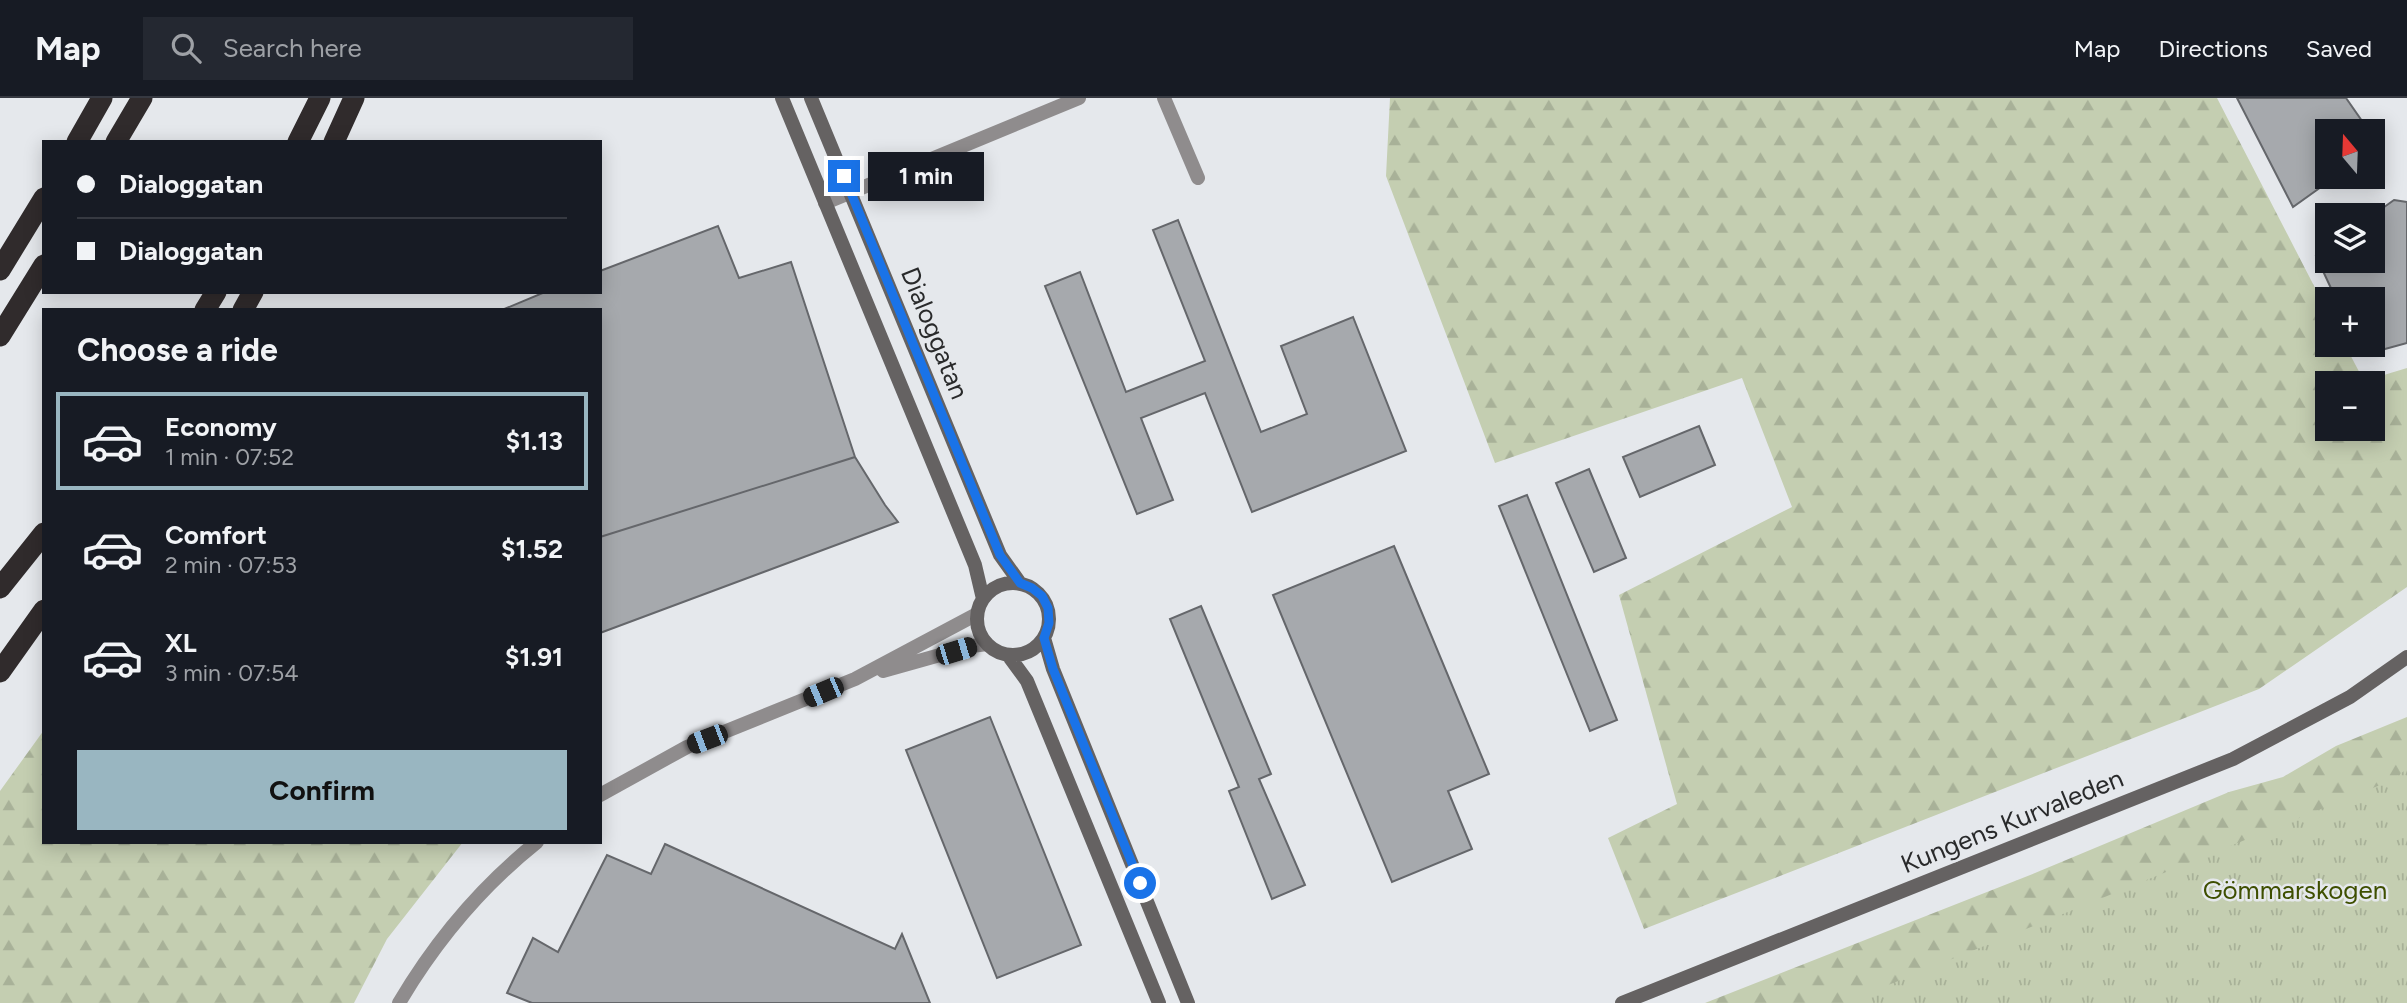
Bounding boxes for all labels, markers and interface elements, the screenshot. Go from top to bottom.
search box [143,17,633,80]
text: Map [35,29,101,68]
icon: search [167,29,205,67]
text: Search here [223,32,362,64]
text: Map [2074,34,2120,63]
text: Directions [2158,34,2268,63]
text: Saved [2306,34,2372,63]
north arrow [2315,119,2385,189]
map controls [2315,119,2385,441]
callout: 1 min [868,152,984,200]
route end [828,160,860,192]
text: 1 min [899,162,953,190]
text: Dialoggatan [119,168,263,200]
button: layers [2315,203,2385,273]
text: Dialoggatan [119,235,263,267]
street label: Dialoggatan [894,262,976,404]
button: + [2315,287,2385,357]
text: Choose a ride [77,331,278,369]
button: − [2315,371,2385,441]
icon: car [81,410,144,473]
text: Economy [165,411,277,443]
text: $1.13 [506,425,563,457]
text: 1 min · 07:52 [165,443,294,471]
icon: car [81,518,144,581]
text: Comfort [165,519,267,551]
text: $1.52 [501,533,563,565]
text: 2 min · 07:53 [165,551,297,579]
icon: car [81,626,144,689]
text: XL [165,627,197,659]
car [933,635,980,667]
text: $1.91 [505,641,563,673]
text: 3 min · 07:54 [165,659,299,687]
car [800,674,847,710]
car [684,722,731,756]
button: Confirm [77,750,567,830]
street label: Kungens Kurvaleden [1896,762,2128,880]
route start [1124,867,1156,899]
park label: Gömmarskogen [2203,874,2387,906]

